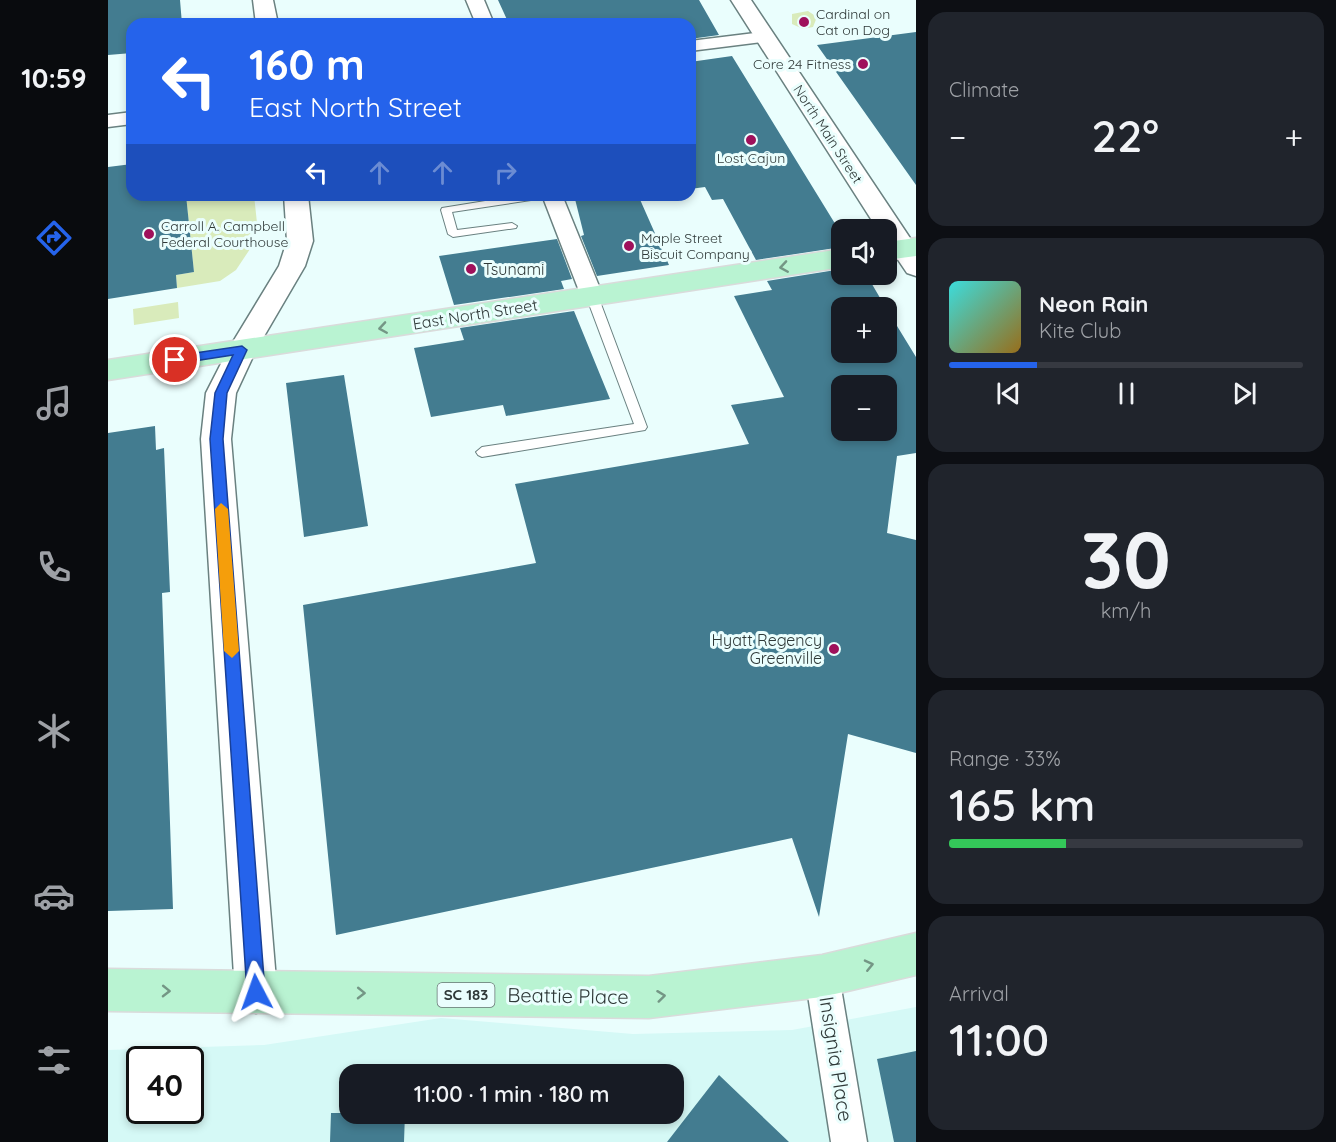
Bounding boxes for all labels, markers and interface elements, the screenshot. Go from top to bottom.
place label: Cardinal on Cat on Dog [816,5,890,39]
marker: Cardinal on Cat on Dog [797,15,811,29]
text: 160 m [249,38,365,91]
icon: left [150,42,228,120]
place label: Core 24 Fitness [753,55,851,73]
marker: Core 24 Fitness [856,57,870,71]
text: 10:59 [21,61,87,95]
text: Climate [949,77,1019,102]
street label: North Main Street [789,81,867,187]
text: East North Street [249,90,462,124]
text: 22° [1092,107,1159,163]
text: − [949,116,966,157]
text: + [1284,116,1303,157]
marker: Lost Cajun [744,133,758,147]
place label: Lost Cajun [717,149,785,167]
icon: left [300,156,333,189]
icon: ahead [363,156,396,189]
icon: ahead [426,156,459,189]
icon: right [489,156,522,189]
icon: directions [33,217,75,259]
place label: Carroll A. Campbell Federal Courthouse [161,217,288,251]
map controls [831,219,897,441]
button: sound [831,219,897,285]
marker: Carroll A. Campbell Federal Courthouse [142,227,156,241]
place label: Maple Street Biscuit Company [641,229,750,263]
marker: Maple Street Biscuit Company [622,239,636,253]
place label: Tsunami [483,259,544,279]
one-way arrow [779,260,788,272]
marker: Tsunami [464,262,478,276]
text: Neon Rain [1039,290,1148,318]
street label: East North Street [411,294,539,334]
button: + [831,297,897,363]
text: Kite Club [1039,318,1121,343]
one-way arrow [379,322,388,334]
pin [149,334,200,385]
icon: arrive [158,343,191,376]
button: − [831,375,897,441]
icon: previous [992,377,1025,410]
icon: pause [1110,377,1143,410]
icon: next [1228,377,1261,410]
icon: music [33,382,75,424]
text: 30 [1081,510,1171,608]
icon: phone [33,546,75,588]
text: km/h [1101,598,1151,623]
place label: Hyatt Regency Greenville [712,630,822,668]
marker: Hyatt Regency Greenville [827,642,841,656]
icon: climate [33,710,75,752]
text: Range · 33% [949,746,1061,771]
text: 165 km [949,776,1095,832]
icon: car [33,875,75,917]
one-way arrow [864,959,874,972]
position arrow [224,960,288,1024]
text: Arrival [949,981,1009,1006]
street label: Beattie Place [507,982,629,1009]
road number: SC 183 [438,983,494,1007]
one-way arrow [162,985,171,997]
one-way arrow [357,987,366,999]
one-way arrow [657,990,666,1002]
street label: Insignia Place [814,995,859,1123]
text: 11:00 [949,1011,1049,1067]
icon: filters [33,1039,75,1081]
speed limit sign: 40 [126,1046,204,1124]
text: 11:00 · 1 min · 180 m [414,1080,609,1108]

